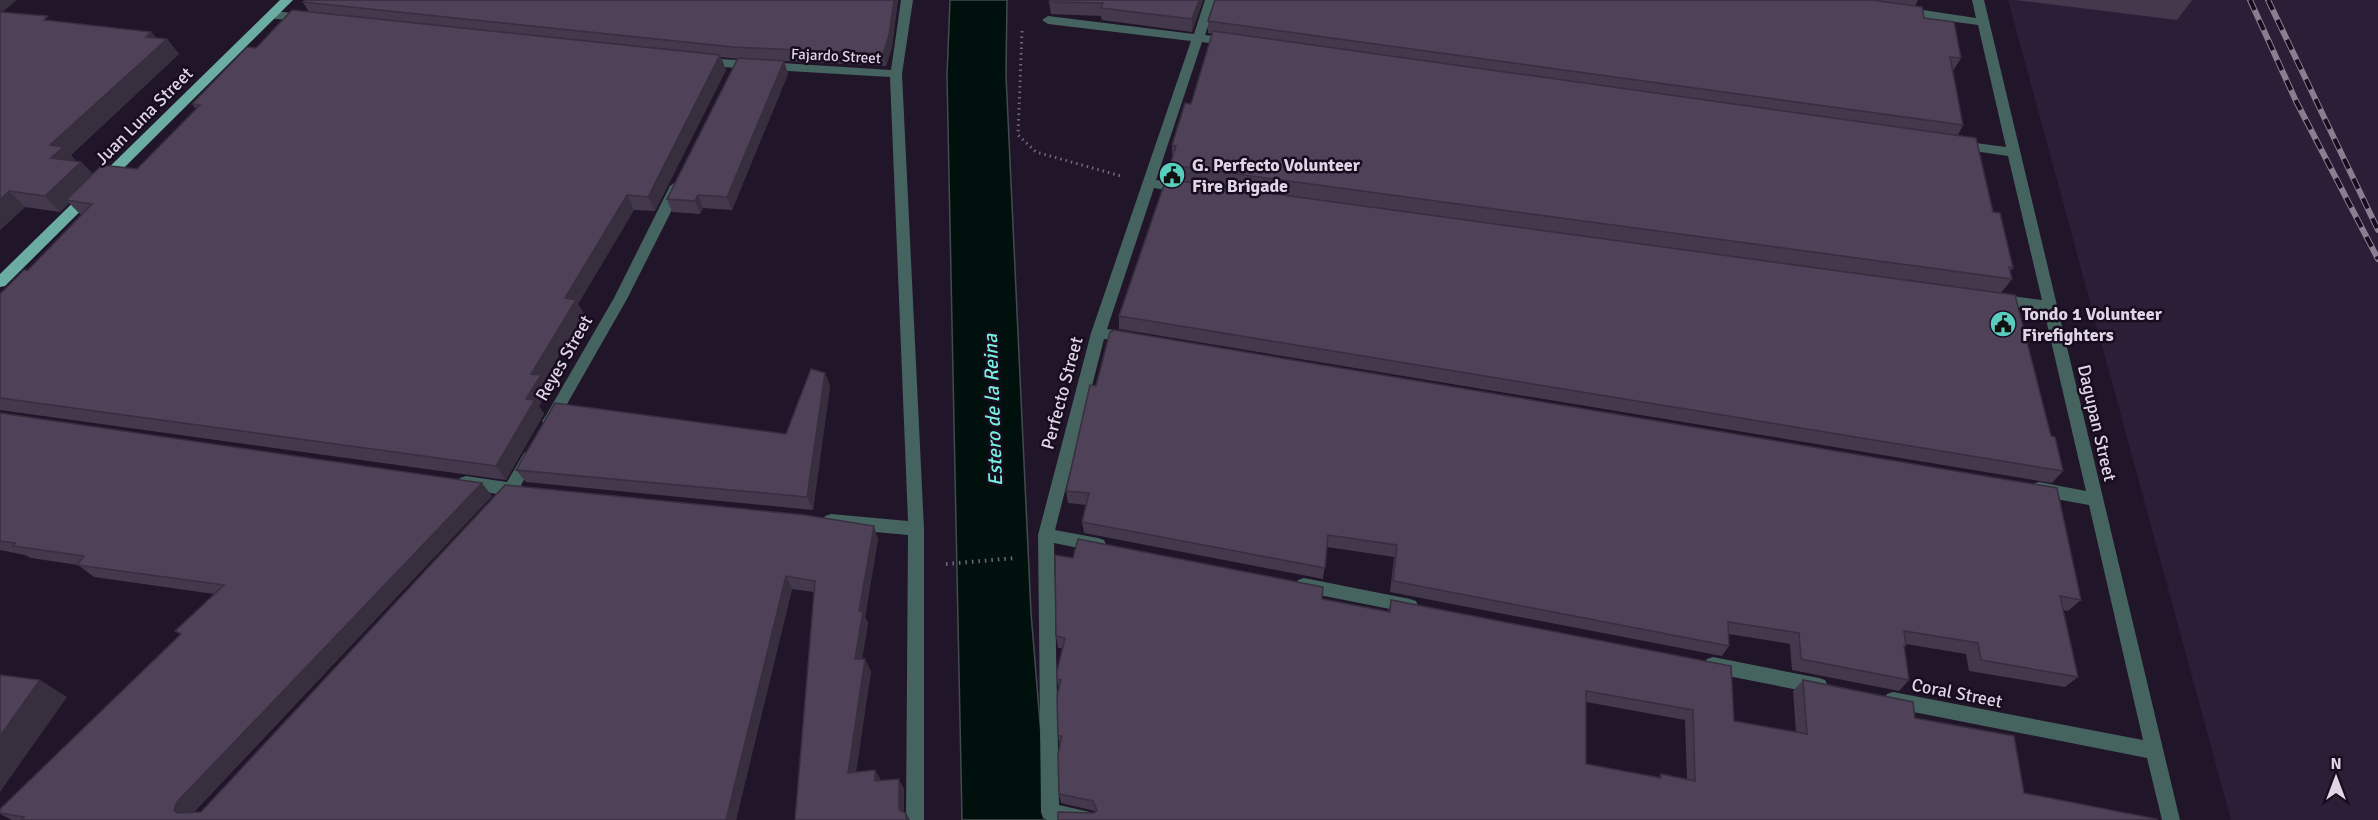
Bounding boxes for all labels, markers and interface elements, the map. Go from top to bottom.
street label: Fajardo Street [790,45,882,67]
street label: Juan Luna Street [90,62,198,170]
place label: G. Perfecto Volunteer Fire Brigade [1192,154,1361,197]
public building icon: G. Perfecto Volunteer Fire Brigade [1157,160,1187,190]
place label: Tondo 1 Volunteer Firefighters [2022,303,2163,346]
public building icon: Tondo 1 Volunteer Firefighters [1988,309,2018,339]
street label: Reyes Street [531,311,597,405]
water label: Estero de la Reina [978,333,1008,487]
street label: Perfecto Street [1036,334,1088,452]
street label: Dagupan Street [2073,362,2121,484]
street label: Coral Street [1910,673,2004,713]
north arrow [2306,748,2366,808]
text: N [2330,754,2342,774]

